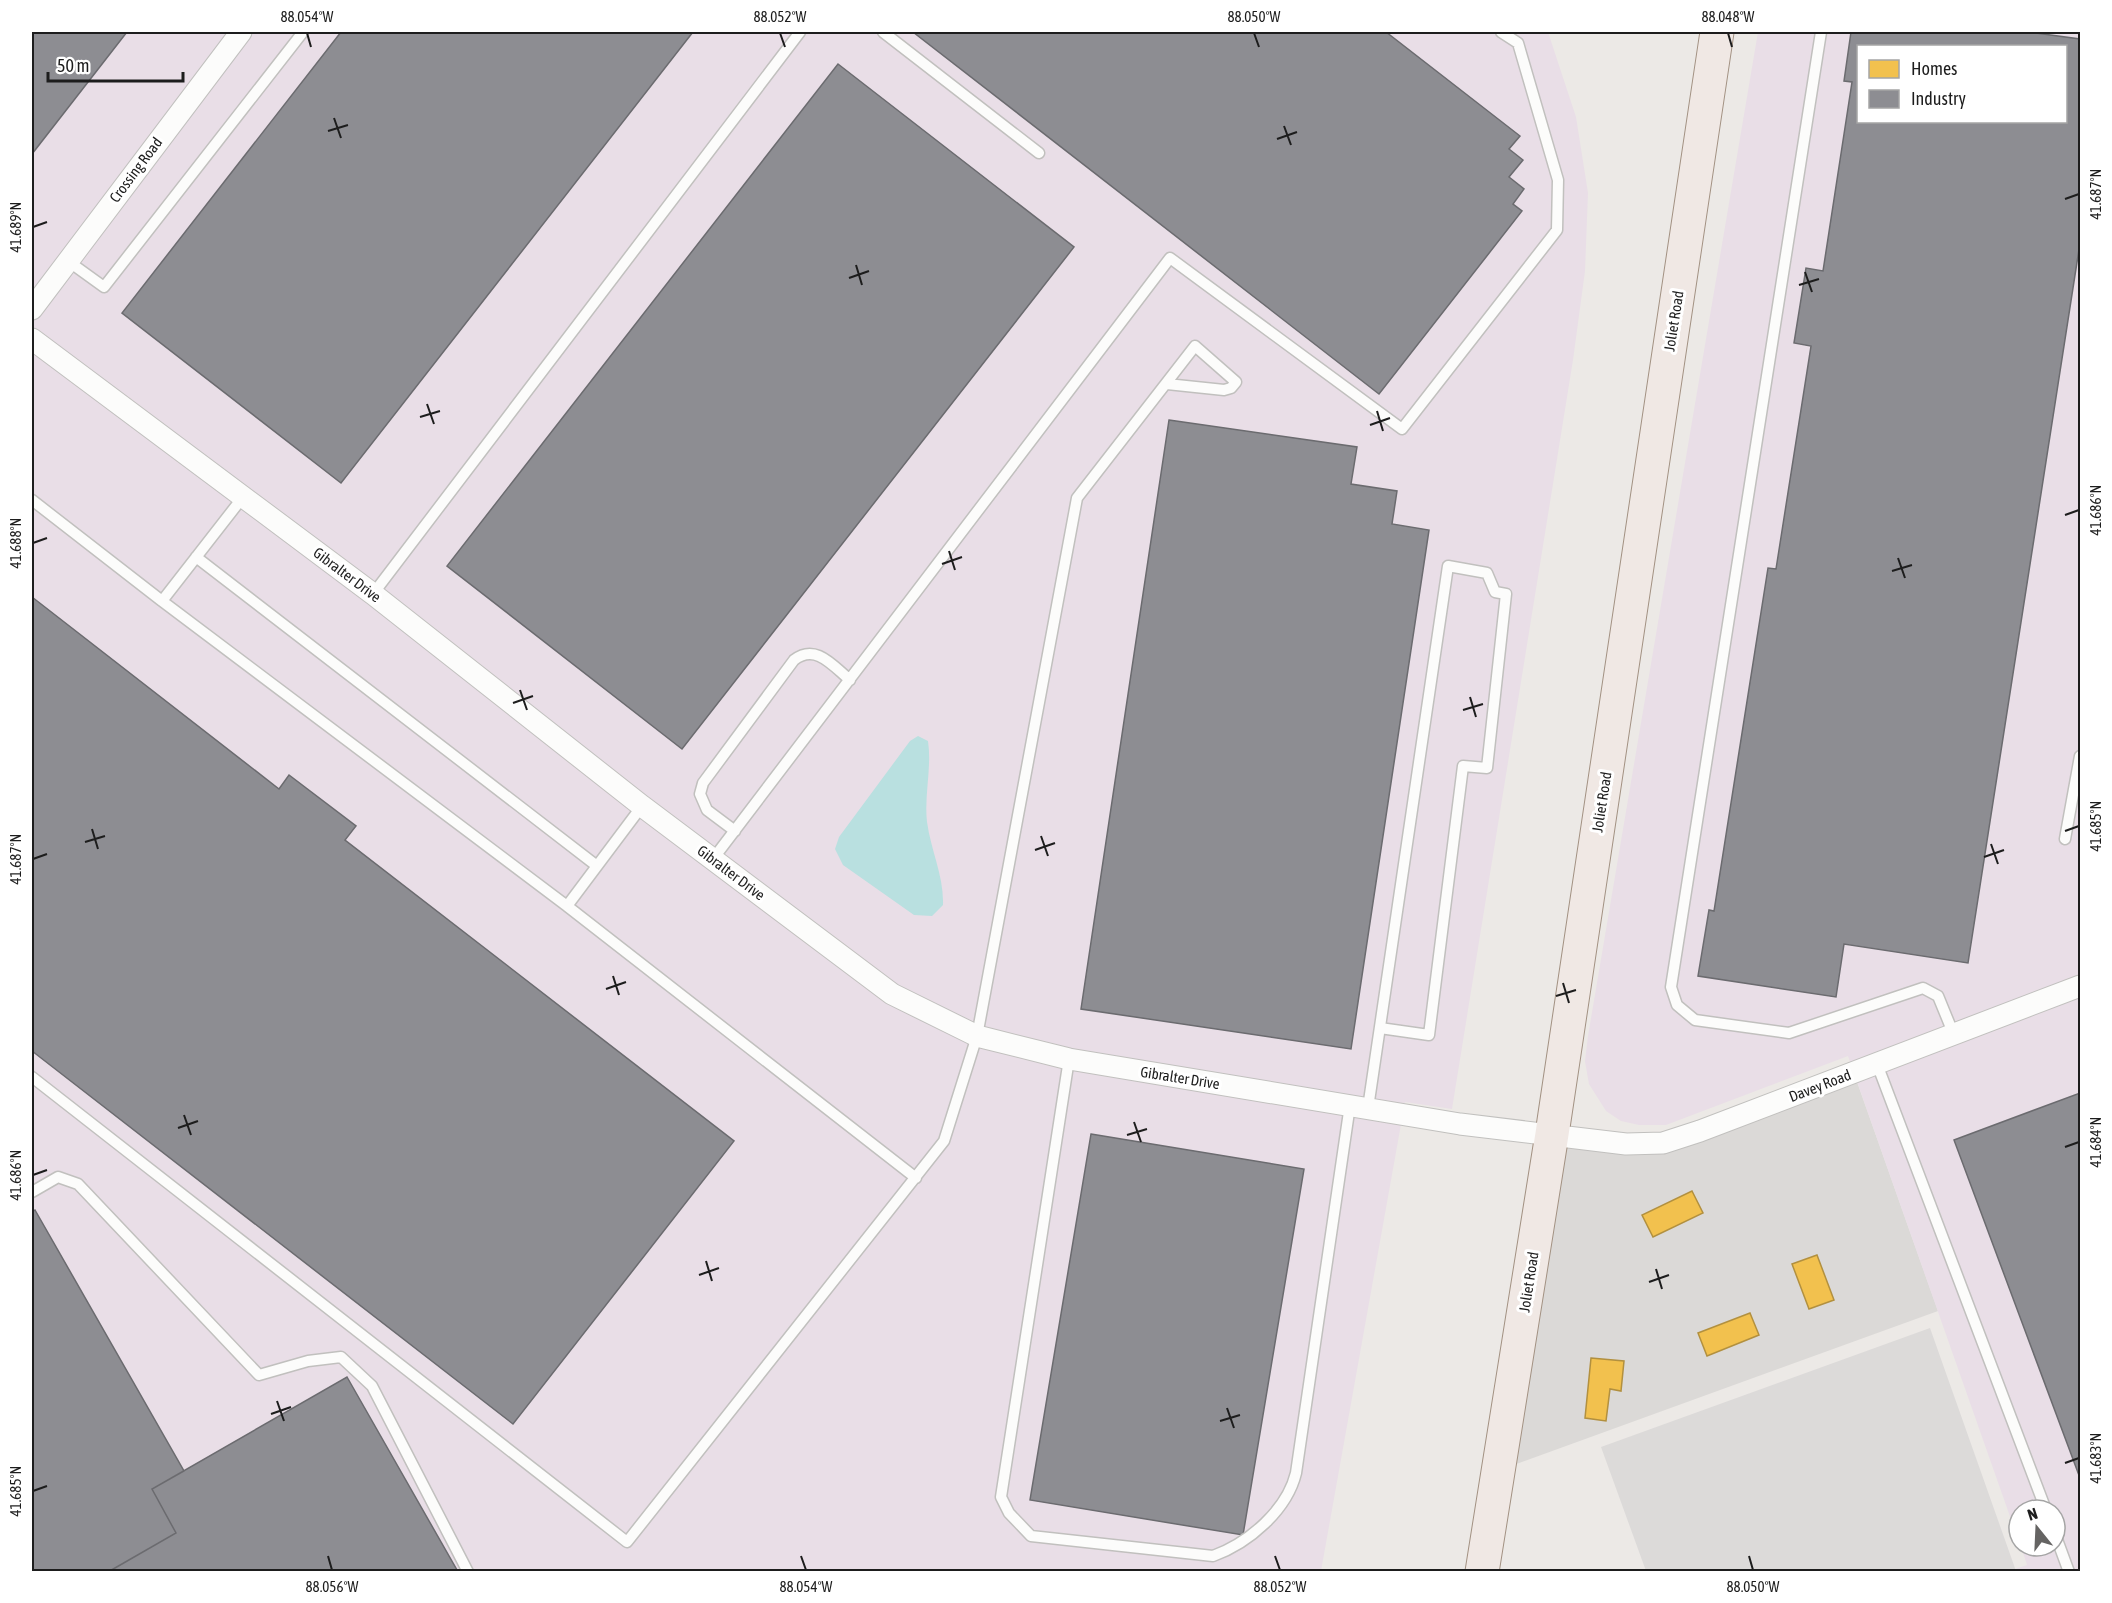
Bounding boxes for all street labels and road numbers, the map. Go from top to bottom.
street label: Crossing Road [106,134,165,205]
street label: Joliet Road [1660,289,1687,352]
street label: Gibralter Drive [310,544,385,606]
street label: Joliet Road [1588,770,1615,833]
street label: Gibralter Drive [694,842,769,904]
street label: Gibralter Drive [1139,1063,1221,1092]
street label: Davey Road [1786,1066,1853,1105]
street label: Joliet Road [1515,1250,1542,1313]

